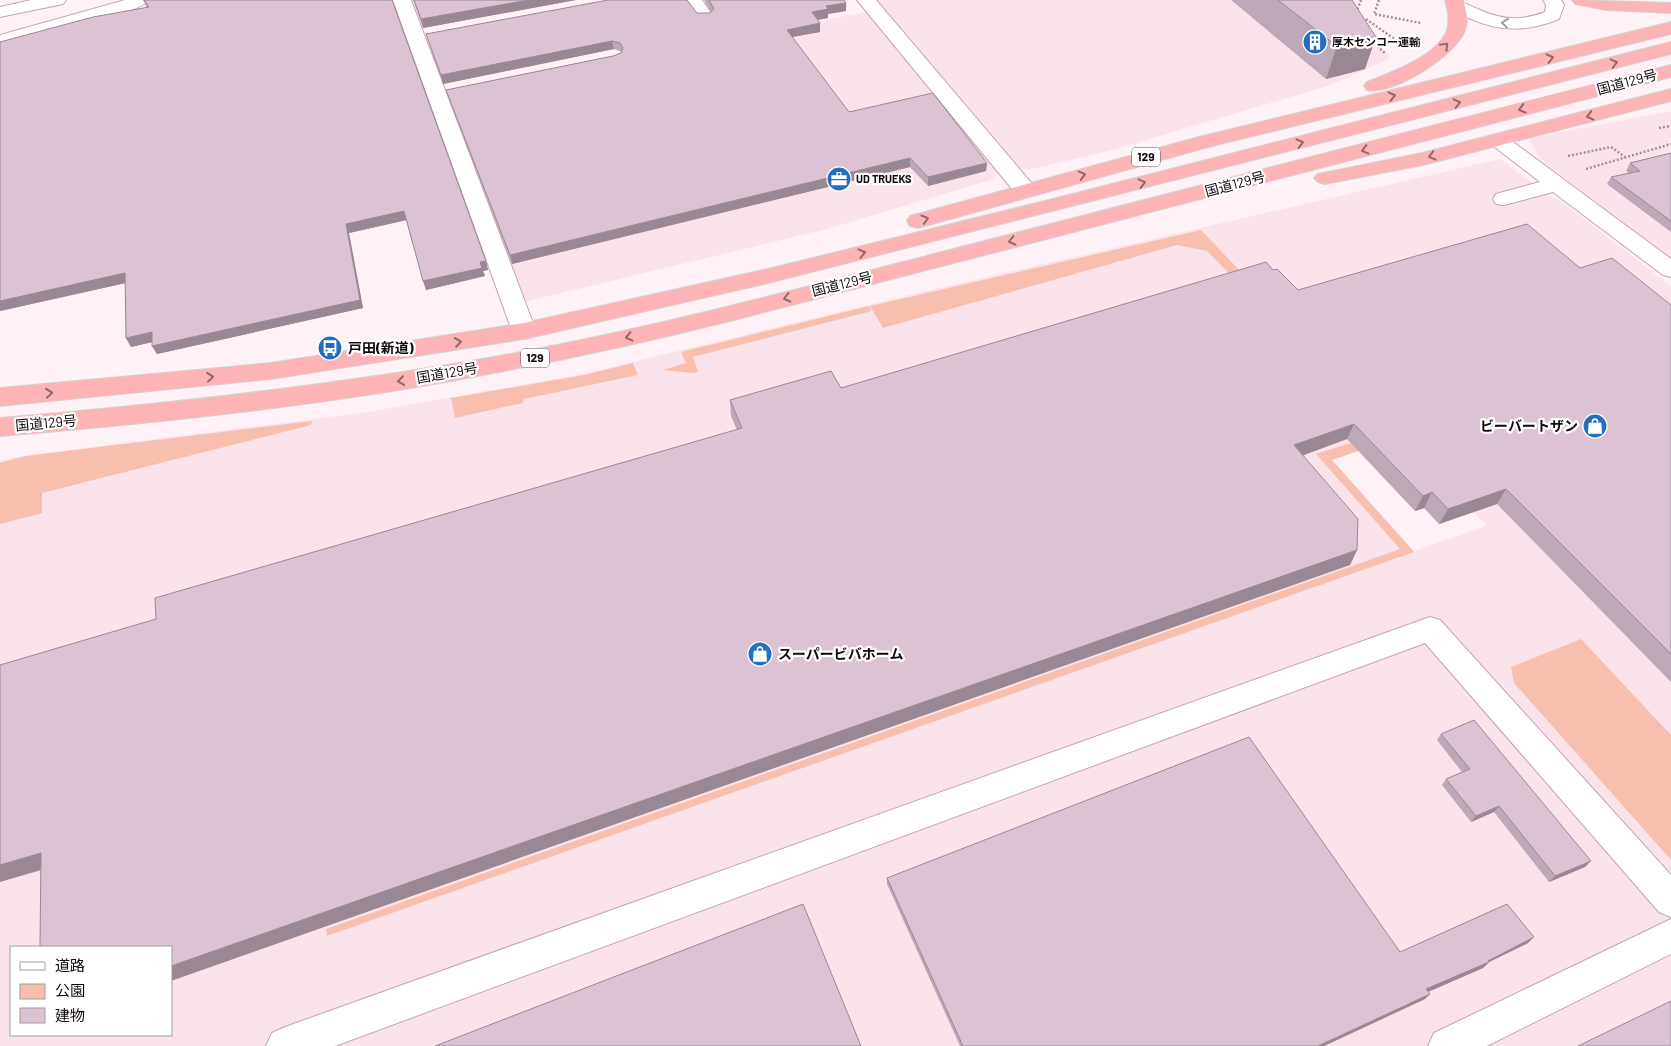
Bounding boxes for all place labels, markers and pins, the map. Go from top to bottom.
building icon: 厚木センコー運輸 [1302,29,1328,55]
place label: 厚木センコー運輸 [1332,35,1421,48]
office icon: UD TRUEKS [826,166,852,192]
place label: UD TRUEKS [856,172,912,185]
bus stop icon: 戸田(新道) [317,335,343,361]
place label: 戸田(新道) [348,339,414,356]
shop icon: ビーバートザン [1582,413,1608,439]
place label: ビーバートザン [1480,417,1578,434]
shop icon: スーパービバホーム [747,641,773,667]
place label: スーパービバホーム [778,645,903,662]

